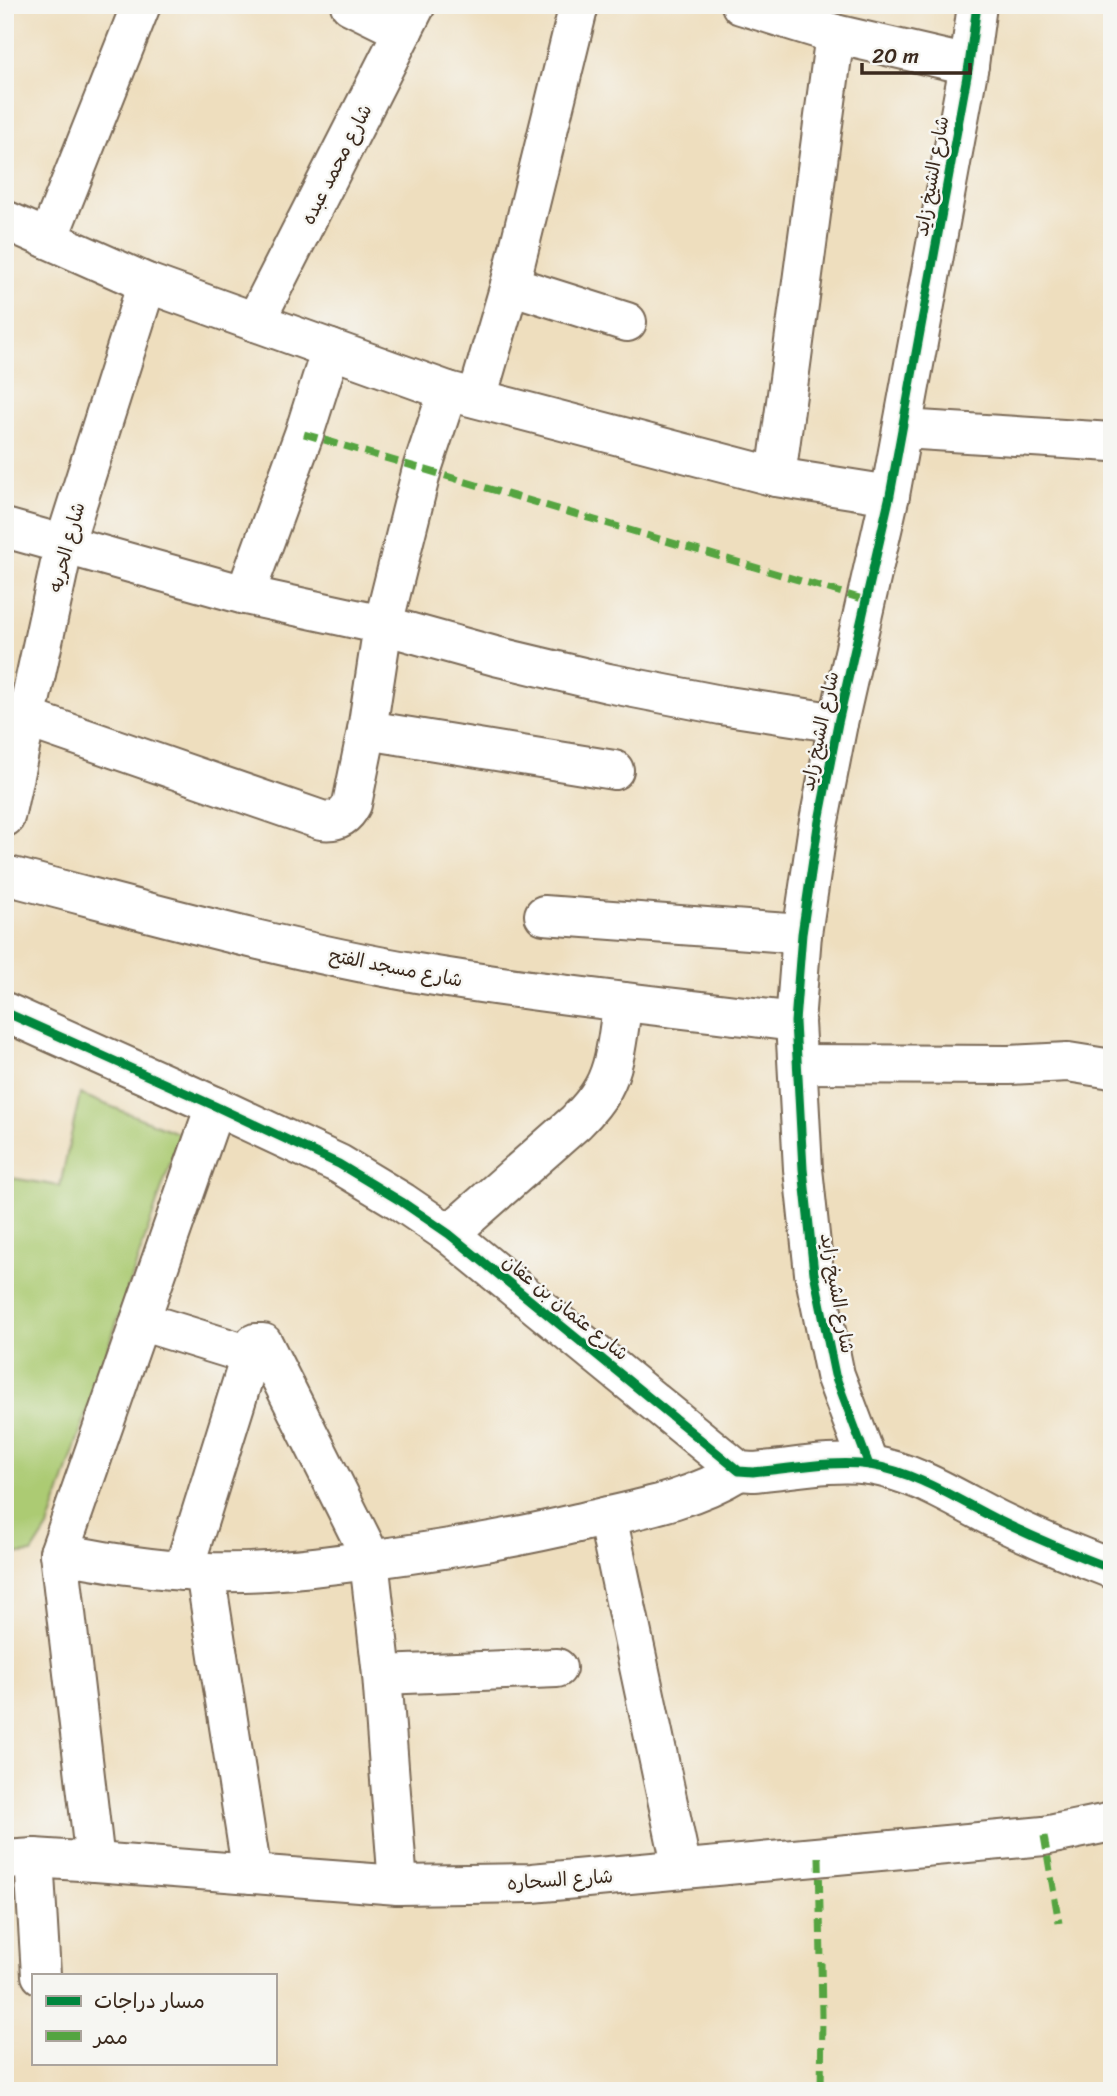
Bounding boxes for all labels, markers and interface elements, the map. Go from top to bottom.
scale bar [862,32,970,76]
text: 20 m [872,37,919,75]
street label: شارع محمد عبده [292,98,381,231]
street label: شارع الشيخ زايد [905,113,958,239]
street label: شارع الحريه [39,498,94,596]
street label: شارع الشيخ زايد [791,668,848,794]
street label: شارع مسجد الفتح [326,938,466,997]
street label: شارع الشيخ زايد [811,1230,864,1356]
street label: شارع عثمان بن عفان [495,1246,636,1369]
street label: شارع السحاره [506,1859,614,1900]
legend [32,1974,276,2064]
text: مسار دراجات [94,1982,205,2020]
text: ممر [92,2018,128,2056]

